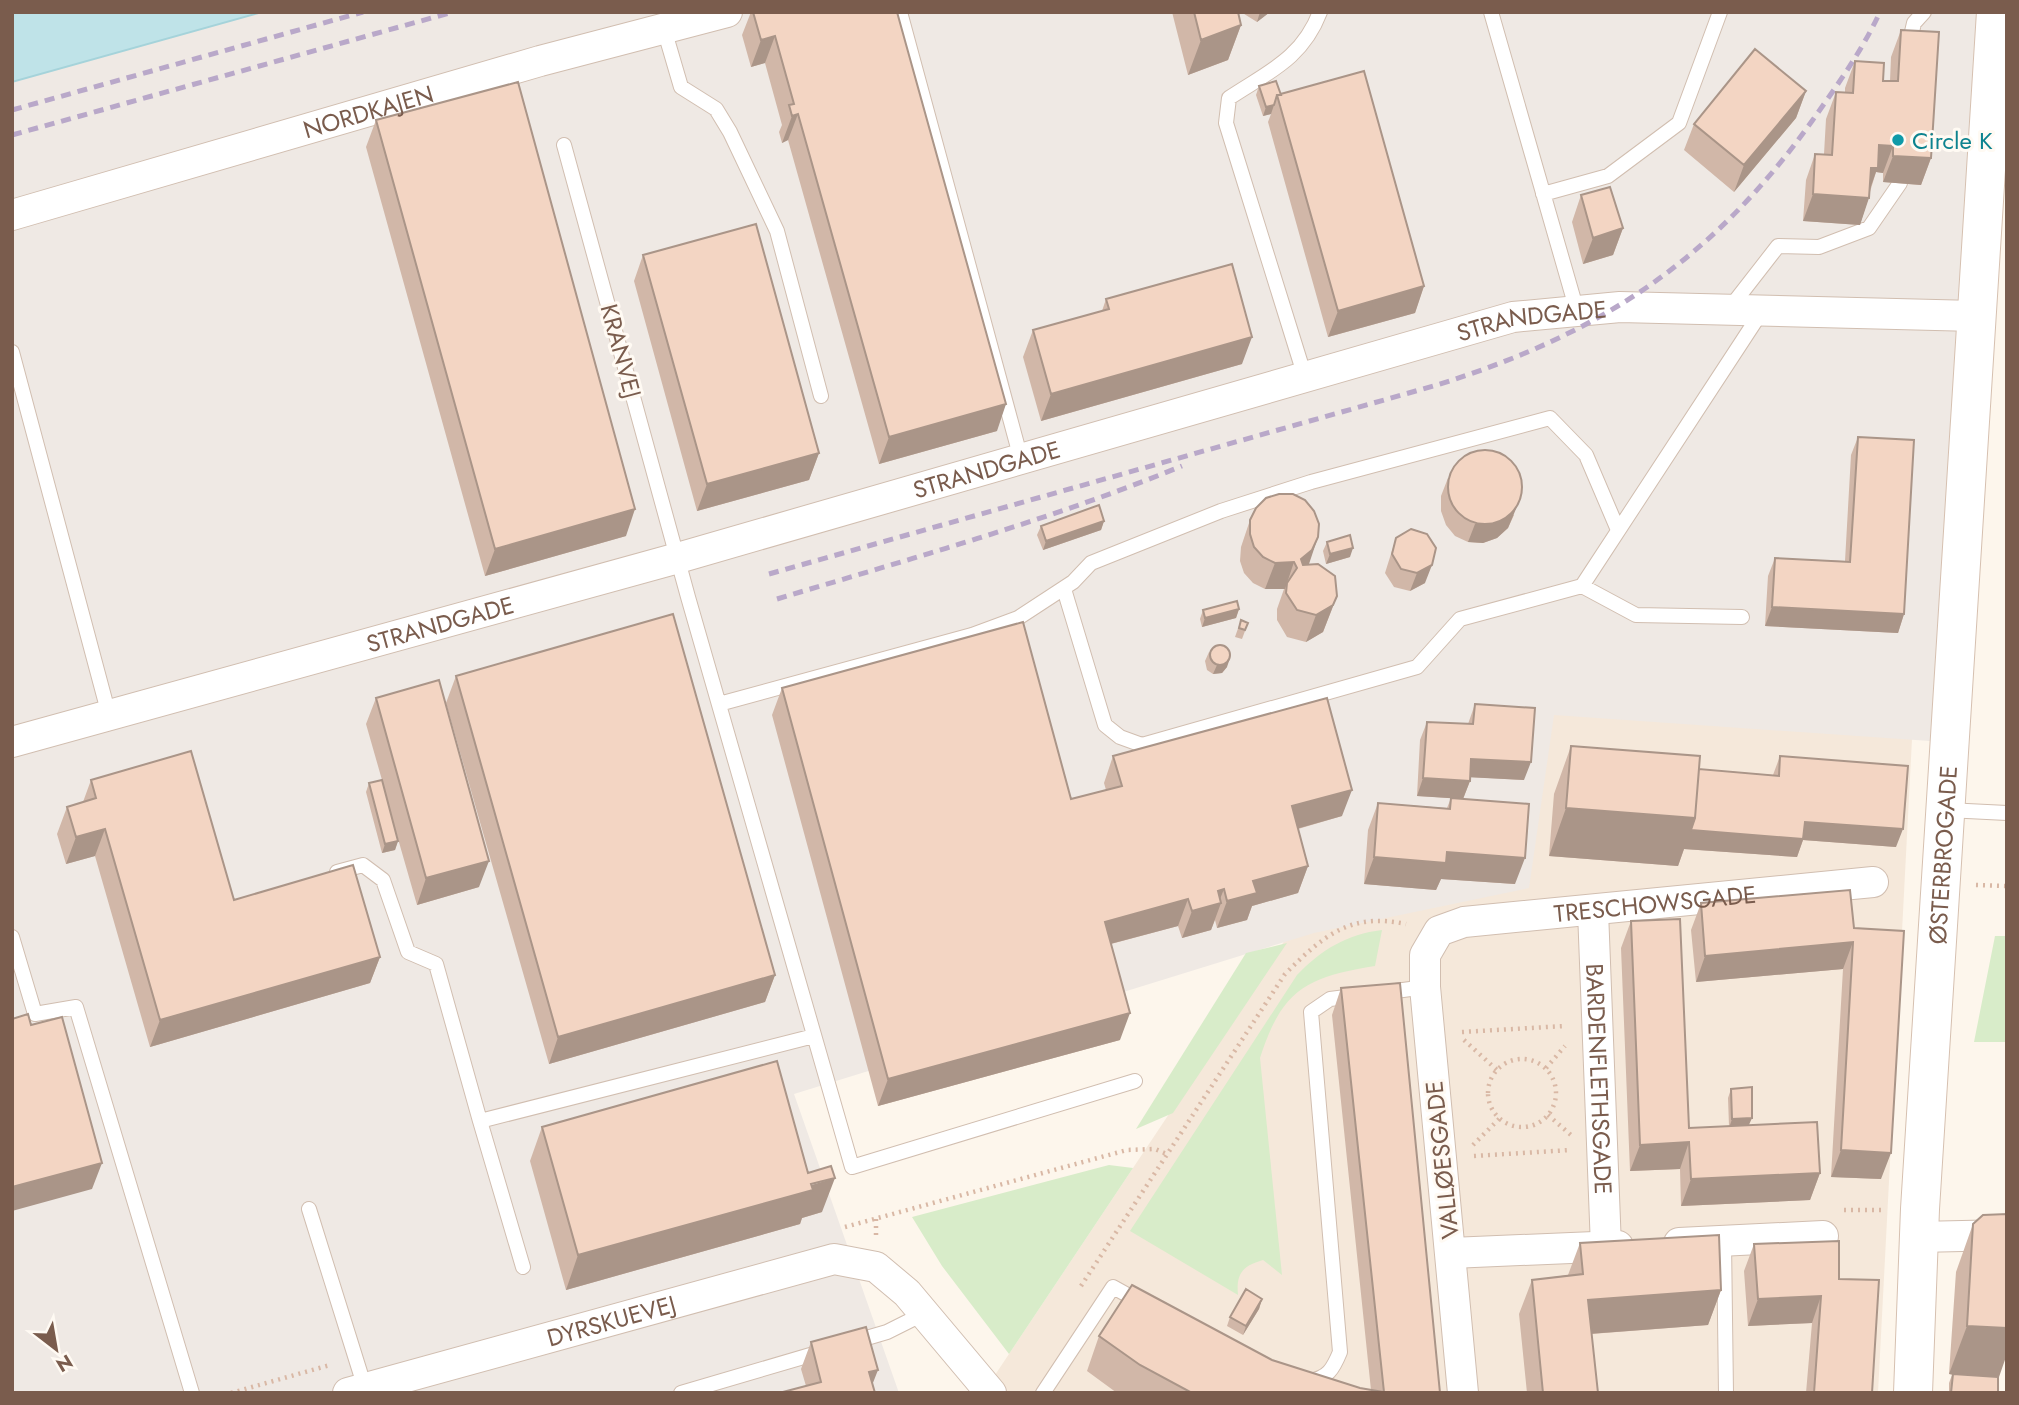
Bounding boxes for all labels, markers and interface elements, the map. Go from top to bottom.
street label: NORDKAJEN [299,76,438,147]
place label: Circle K [1912,123,1993,158]
marker: Circle K [1890,132,1906,148]
street label: STRANDGADE [1452,291,1608,350]
street label: KRANVEJ [592,300,650,402]
street label: STRANDGADE [909,431,1064,507]
street label: STRANDGADE [362,587,518,661]
street label: ØSTERBROGADE [1919,764,1966,945]
street label: TRESCHOWSGADE [1552,876,1758,931]
street label: BARDENFLETHSGADE [1578,963,1621,1195]
street label: VALLØESGADE [1416,1079,1468,1241]
street label: DYRSKUEVEJ [543,1286,680,1355]
north arrow [21,1314,91,1384]
text: N [51,1348,78,1379]

